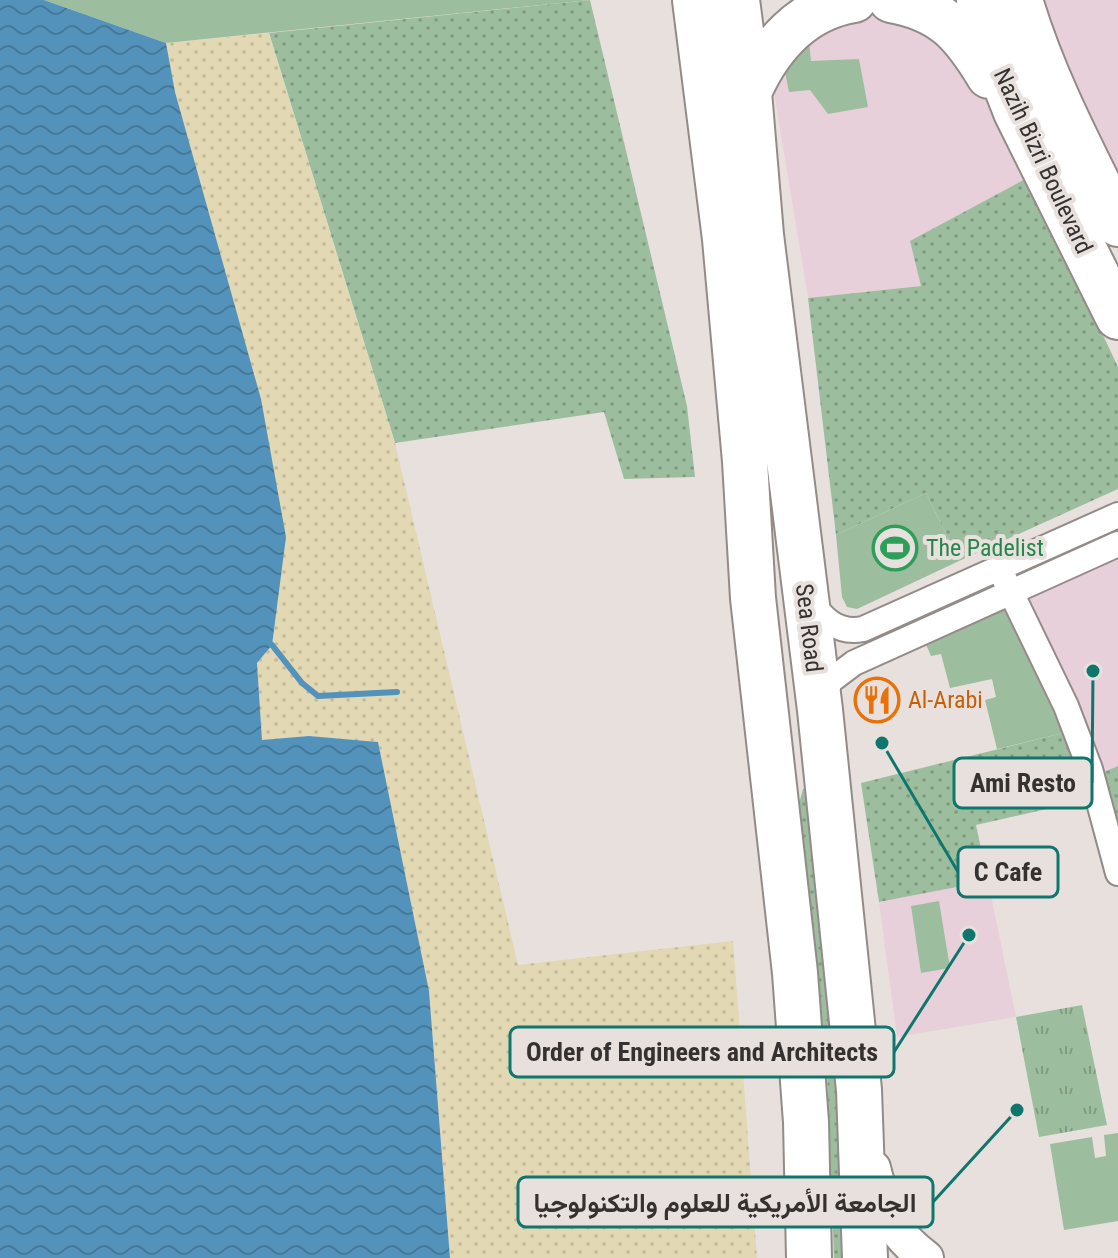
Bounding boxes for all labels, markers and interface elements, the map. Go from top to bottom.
street label: Nazih Bizri Boulevard [988,64,1098,258]
sports icon: The Padelist [871,524,919,572]
place label: The Padelist [926,534,1044,562]
street label: Sea Road [790,582,828,674]
restaurant icon: Al-Arabi [853,676,901,724]
place label: Al-Arabi [908,686,983,714]
callout: Ami Resto [954,758,1092,808]
text: Ami Resto [970,768,1076,798]
callout: C Cafe [958,847,1058,897]
text: C Cafe [974,857,1042,887]
callout: Order of Engineers and Architects [510,1027,894,1077]
text: Order of Engineers and Architects [526,1037,878,1067]
callout: الجامعة الأمريكية للعلوم والتكنولوجيا [518,1177,933,1227]
text: الجامعة الأمريكية للعلوم والتكنولوجيا [534,1188,916,1220]

